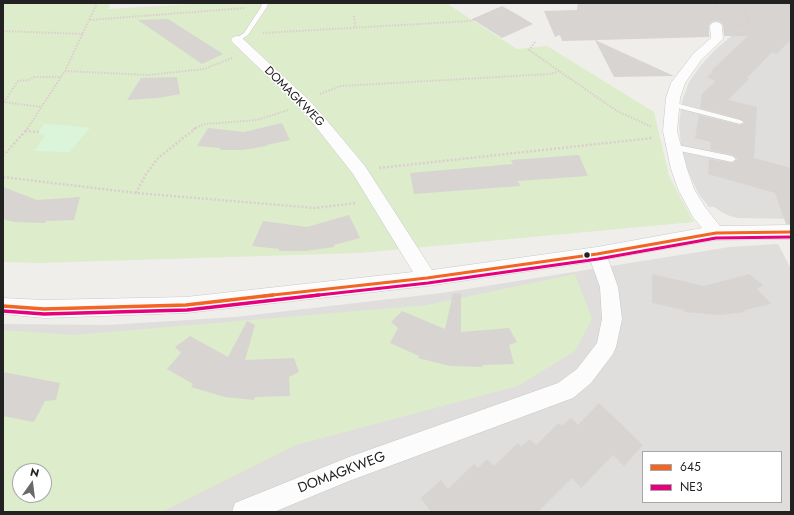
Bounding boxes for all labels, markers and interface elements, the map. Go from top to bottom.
street label: DOMAGKWEG [261,64,327,130]
unlabelled marker [582,250,592,260]
street label: DOMAGKWEG [296,449,388,497]
legend [642,451,782,503]
text: 645 [680,458,701,476]
north arrow [12,463,52,503]
text: N [28,464,41,481]
text: NE3 [680,478,702,496]

